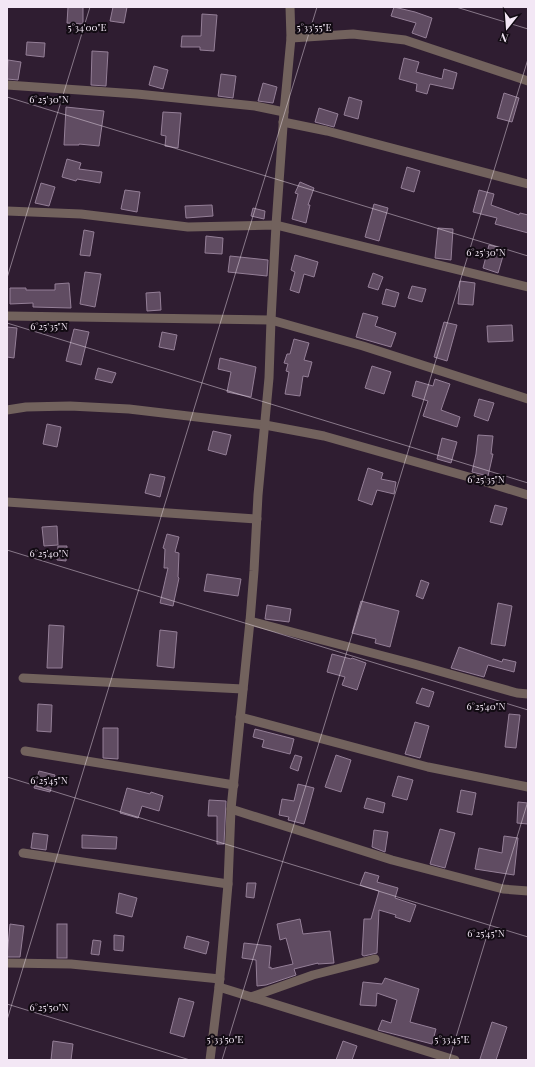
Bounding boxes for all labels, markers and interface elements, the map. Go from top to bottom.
north arrow [487,8,527,48]
text: 5°34'00"E [68,20,106,34]
text: 5°33'55"E [296,20,332,34]
text: N [498,30,510,46]
text: 6°25'30"N [29,92,69,106]
text: 6°25'30"N [466,245,506,259]
text: 6°25'35"N [30,319,68,333]
text: 6°25'35"N [467,472,505,486]
text: 6°25'40"N [29,546,69,560]
text: 6°25'40"N [466,699,506,713]
text: 6°25'45"N [30,773,68,787]
text: 6°25'45"N [467,926,505,940]
text: 6°25'50"N [29,1000,69,1014]
text: 5°33'50"E [207,1032,243,1046]
text: 5°33'45"E [434,1032,470,1046]

